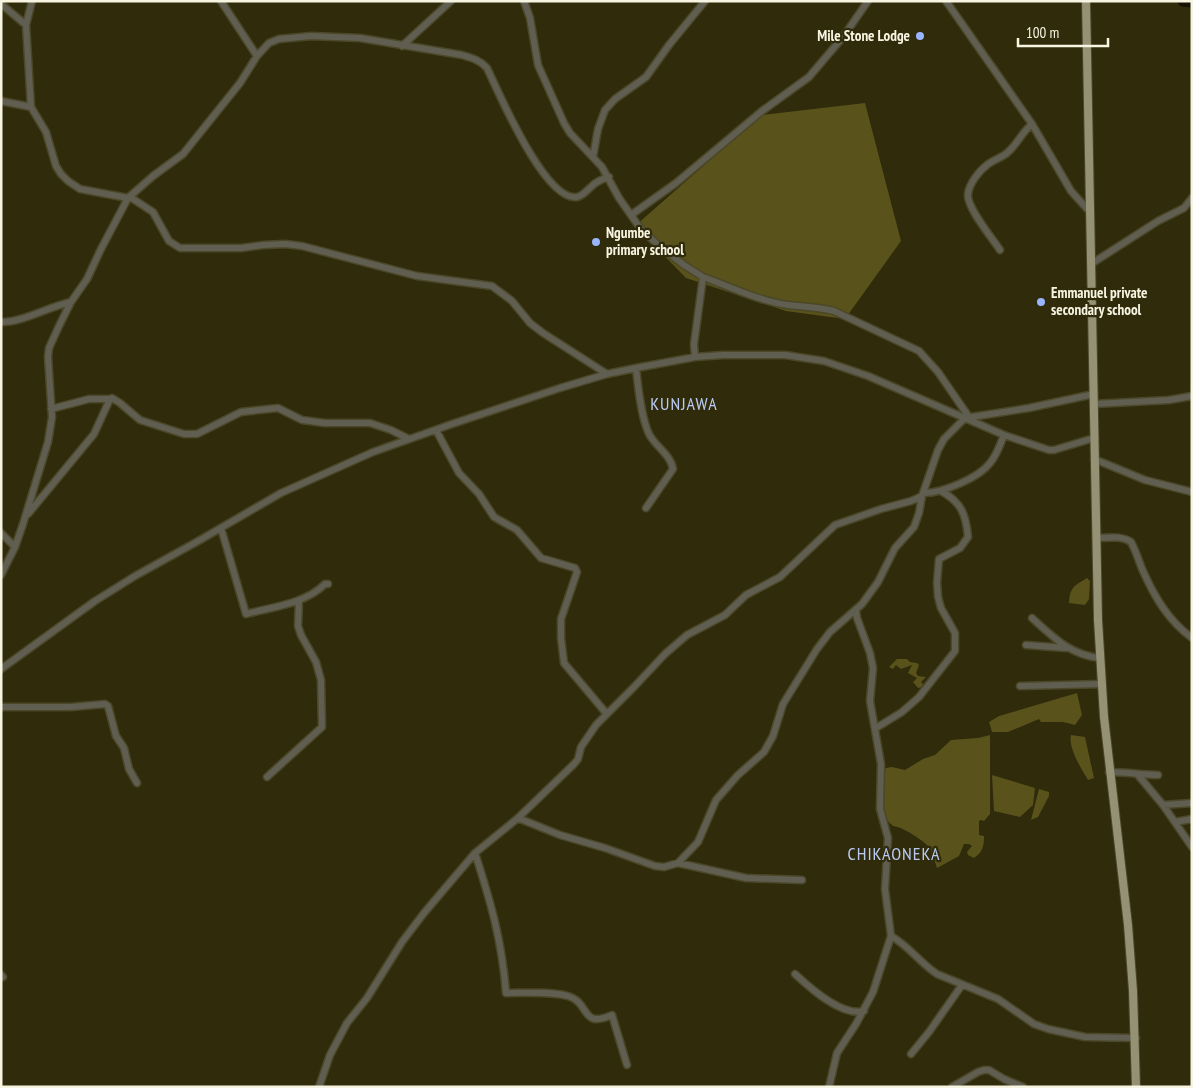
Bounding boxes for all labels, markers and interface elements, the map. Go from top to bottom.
scale bar [1018,15,1108,47]
text: 100 m [1026,23,1059,42]
place label: Mile Stone Lodge [817,26,910,45]
marker: Mile Stone Lodge [914,30,926,42]
place label: Ngumbe primary school [606,223,684,259]
marker: Ngumbe primary school [590,236,602,248]
place label: Emmanuel private secondary school [1051,283,1148,319]
marker: Emmanuel private secondary school [1035,296,1047,308]
district label: KUNJAWA [650,392,718,415]
district label: CHIKAONEKA [848,842,940,865]

